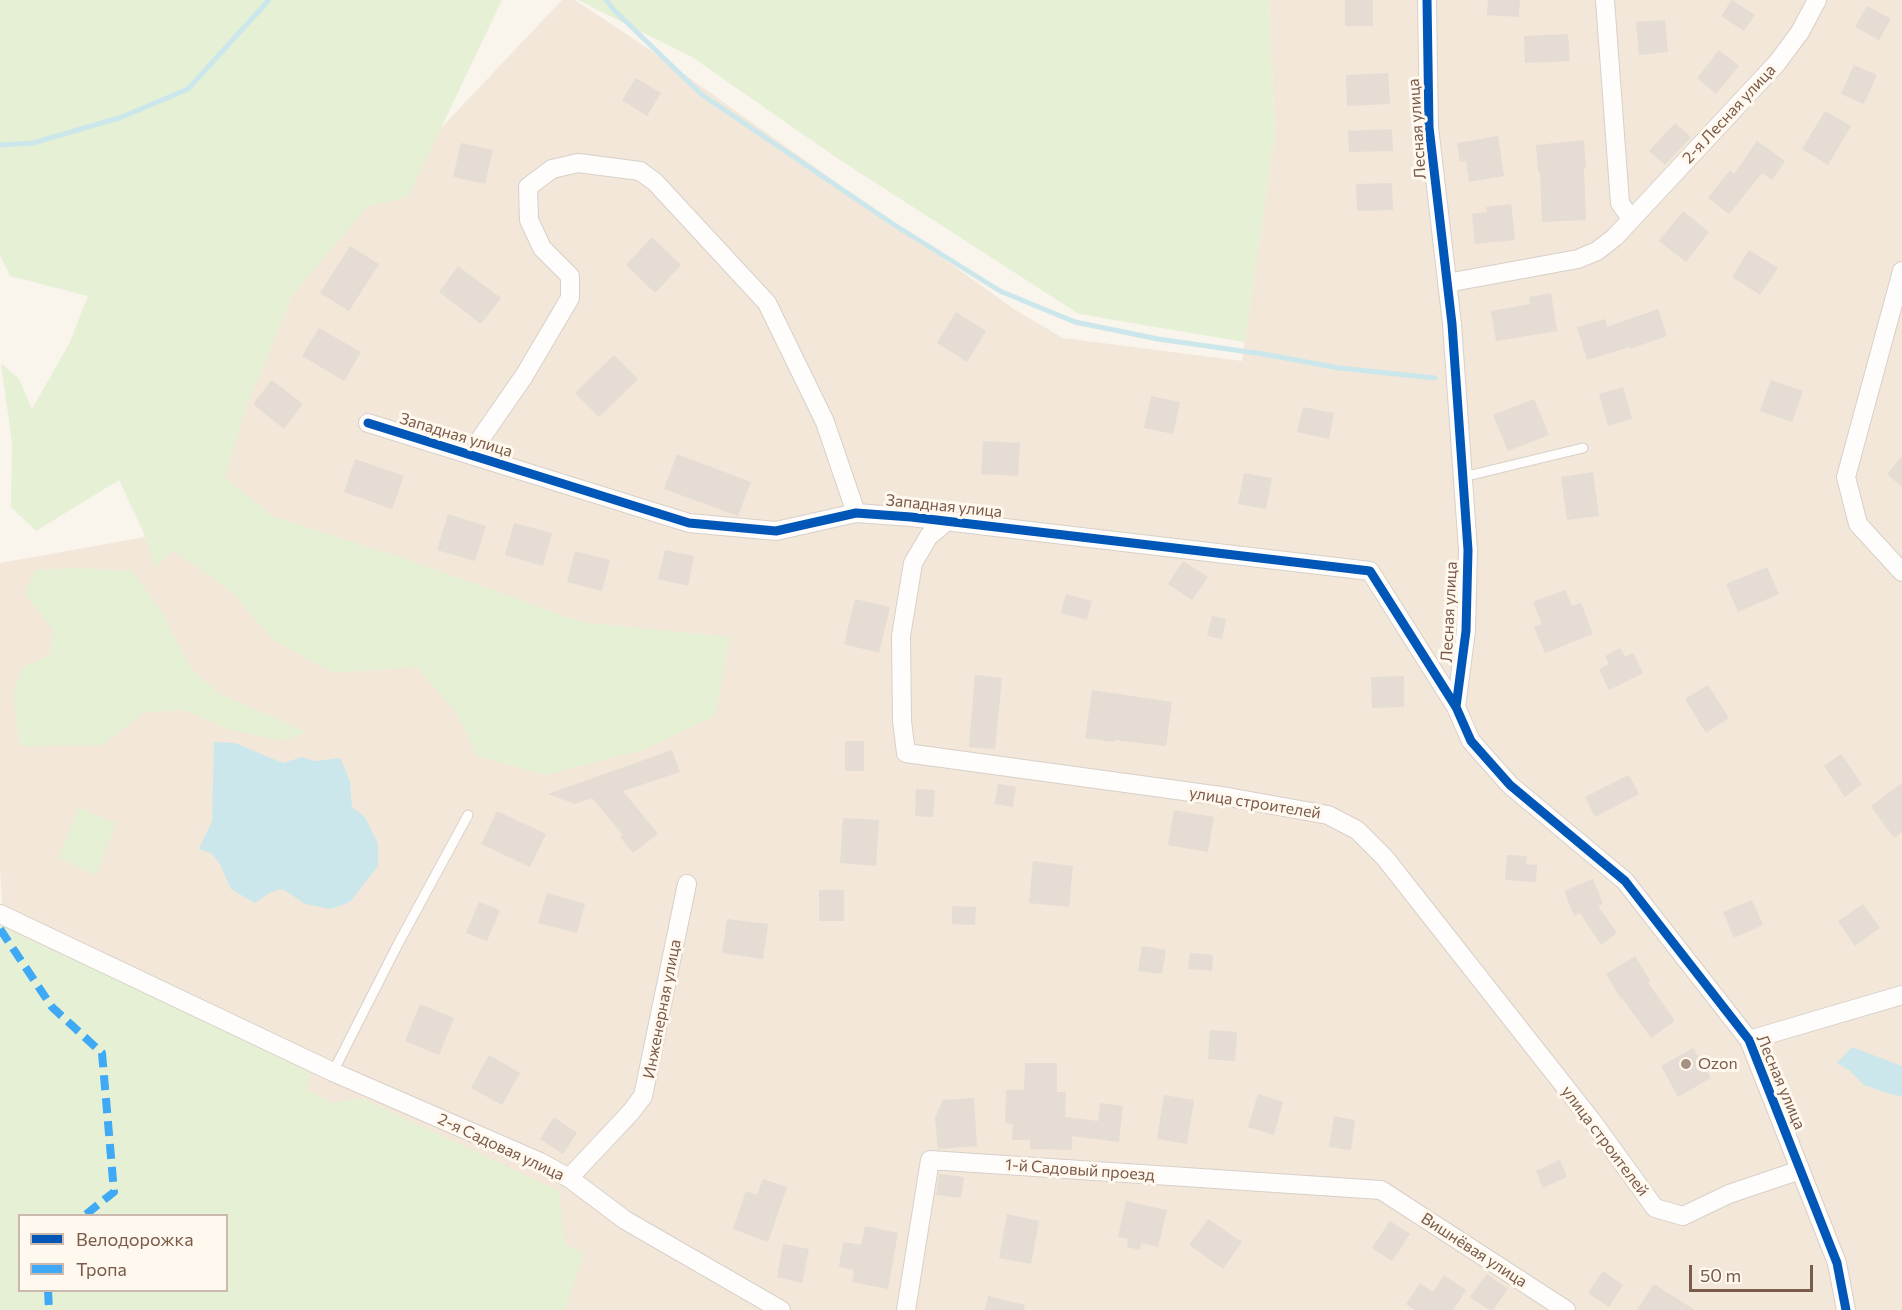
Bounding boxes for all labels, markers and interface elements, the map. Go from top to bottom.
street label: 2-я Лесная улица [1678,61,1780,167]
street label: Лесная улица [1404,78,1430,180]
street label: Западная улица [397,409,515,461]
street label: Западная улица [885,490,1003,522]
street label: Лесная улица [1437,561,1461,663]
street label: улица строителей [1188,783,1322,823]
street label: Инженерная улица [639,938,685,1080]
street label: Лесная улица [1752,1032,1810,1132]
place label: Ozon [1698,1054,1738,1074]
marker: Ozon [1679,1057,1693,1071]
street label: улица строителей [1557,1082,1653,1200]
street label: 2-я Садовая улица [435,1109,567,1185]
street label: 1-й Садовый проезд [1005,1155,1155,1185]
street label: Вишнёвая улица [1417,1209,1531,1291]
legend [18,1214,228,1292]
text: Велодорожка [76,1228,194,1250]
scale bar [1692,1253,1816,1291]
text: Тропа [76,1258,127,1280]
text: 50 m [1700,1264,1741,1286]

